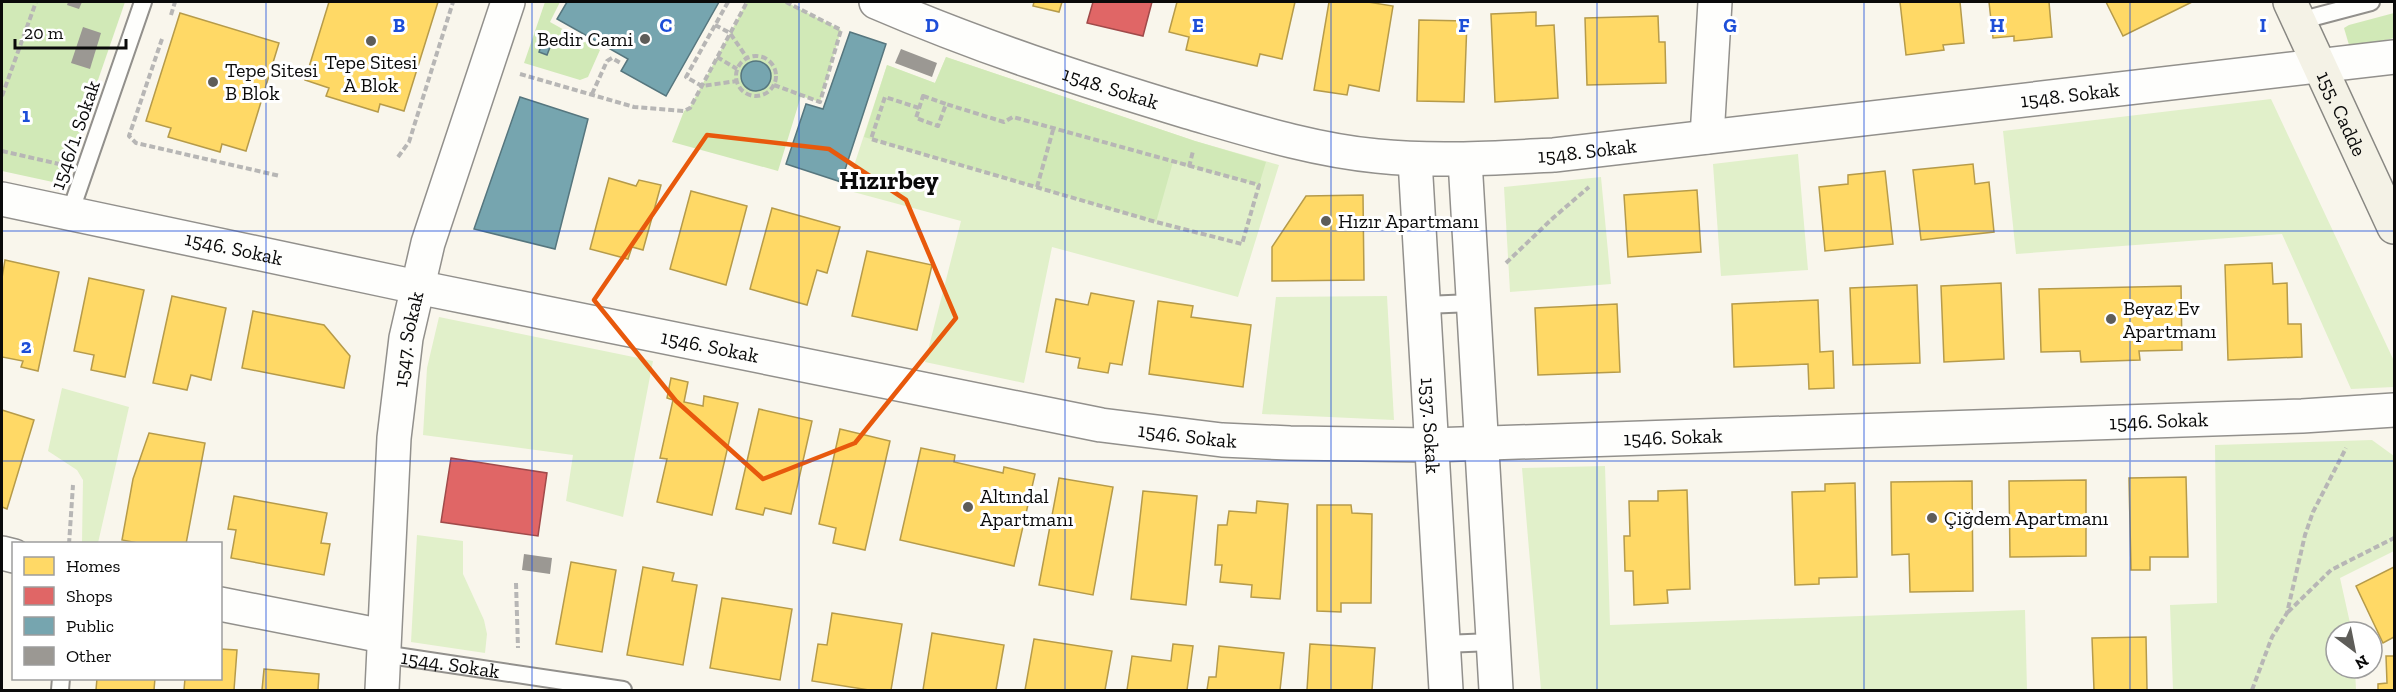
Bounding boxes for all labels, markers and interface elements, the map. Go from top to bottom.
scale bar [15,12,126,50]
text: B [393,13,405,37]
text: C [660,13,673,37]
text: D [925,13,939,37]
text: E [1192,13,1204,37]
text: F [1458,13,1470,37]
text: G [1723,13,1737,37]
text: H [1989,13,2005,37]
text: I [2259,13,2267,37]
text: 20 m [24,22,64,44]
place label: Bedir Cami [537,27,633,51]
marker: Bedir Cami [638,32,652,46]
marker: Tepe Sitesi A Blok [364,34,378,48]
place label: Tepe Sitesi A Blok [325,50,418,97]
place label: Tepe Sitesi B Blok [225,58,318,105]
street label: 1548. Sokak [1060,61,1162,115]
street label: 155. Cadde [2312,67,2372,160]
marker: Tepe Sitesi B Blok [206,75,220,89]
street label: 1546/1. Sokak [45,77,105,193]
street label: 1548. Sokak [2019,77,2121,112]
text: 1 [22,103,30,127]
street label: 1548. Sokak [1537,133,1639,168]
district label: Hızırbey [839,164,939,196]
place label: Hızır Apartmanı [1338,209,1479,233]
marker: Hızır Apartmanı [1319,214,1333,228]
street label: 1546. Sokak [183,226,285,270]
street label: 1547. Sokak [388,288,429,389]
place label: Beyaz Ev Apartmanı [2123,296,2217,343]
marker: Beyaz Ev Apartmanı [2104,312,2118,326]
street label: 1546. Sokak [659,325,761,368]
text: 2 [21,334,32,358]
street label: 1537. Sokak [1416,377,1445,475]
street label: 1546. Sokak [2109,407,2209,434]
street label: 1546. Sokak [1137,418,1238,453]
street label: 1546. Sokak [1623,423,1723,451]
place label: Altındal Apartmanı [980,484,1074,531]
marker: Altındal Apartmanı [961,500,975,514]
place label: Çiğdem Apartmanı [1944,506,2109,530]
marker: Çiğdem Apartmanı [1925,511,1939,525]
legend [12,542,222,680]
text: Homes [66,555,120,577]
text: Shops [66,585,113,607]
text: Public [66,615,114,637]
north arrow [2324,620,2384,680]
text: Other [66,645,112,667]
street label: 1544. Sokak [399,645,502,683]
text: N [2351,651,2372,674]

